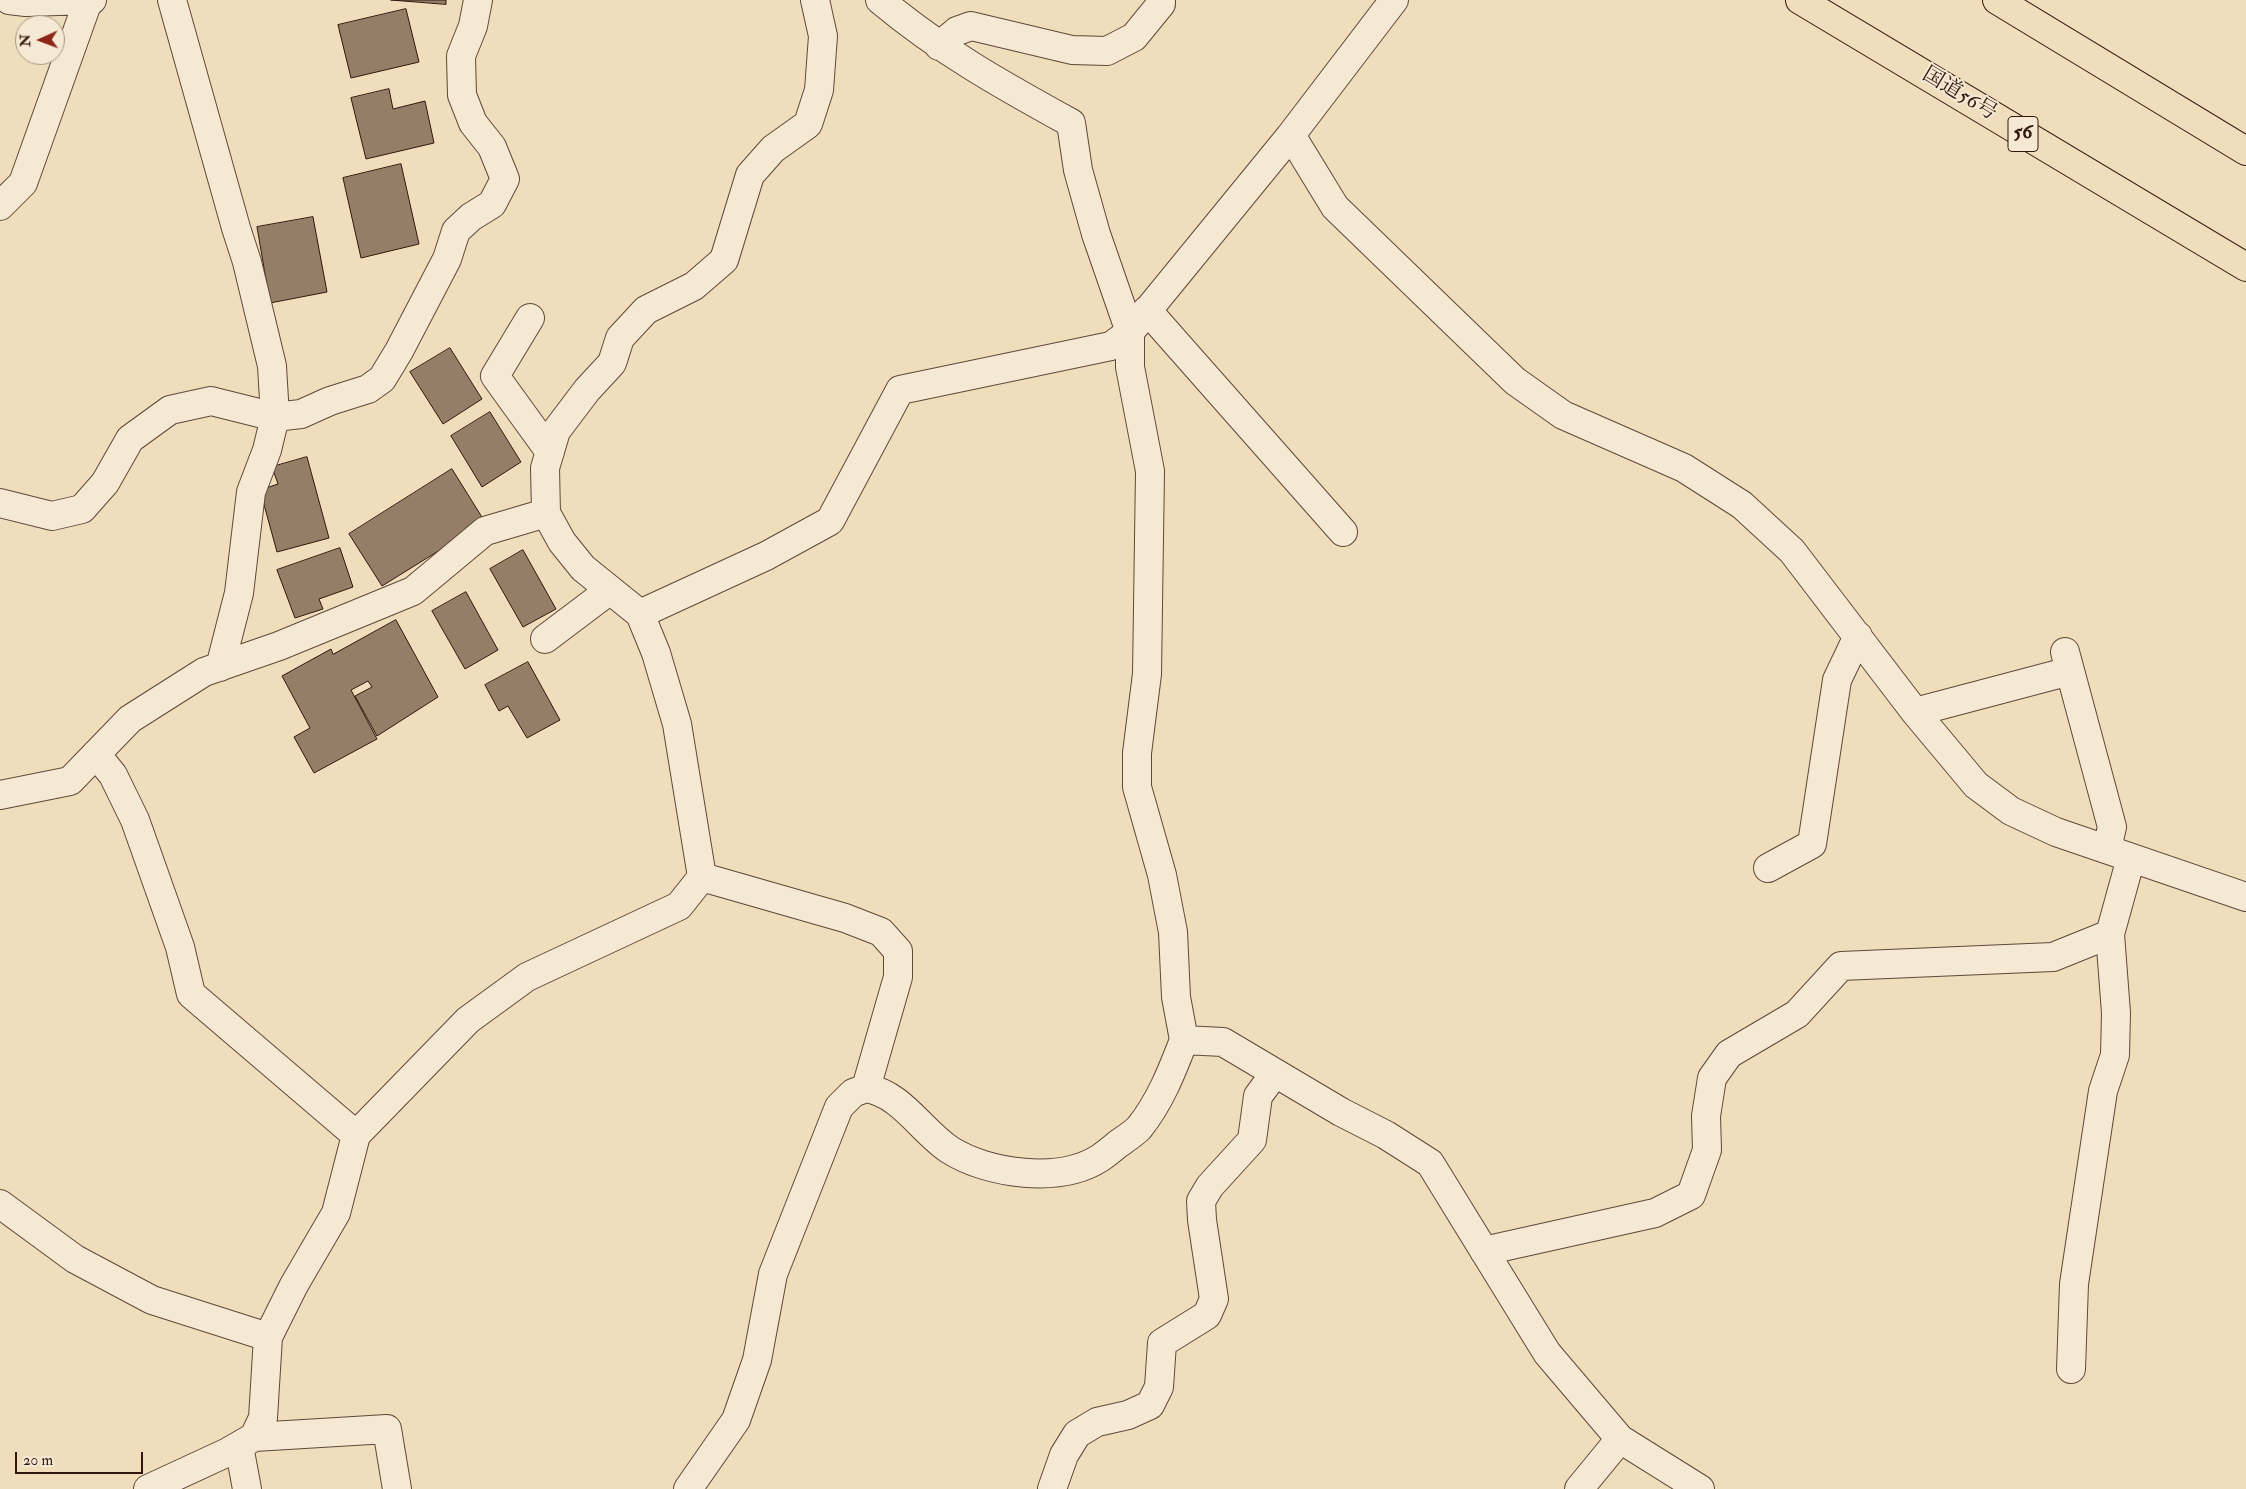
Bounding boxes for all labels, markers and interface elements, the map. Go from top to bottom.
north arrow [15,15,65,65]
text: N [17,34,34,47]
street label: 国道56号 [1917,63,2001,127]
road number: 56 [2008,116,2038,152]
scale bar [18,1442,145,1474]
text: 20 m [23,1451,53,1470]

